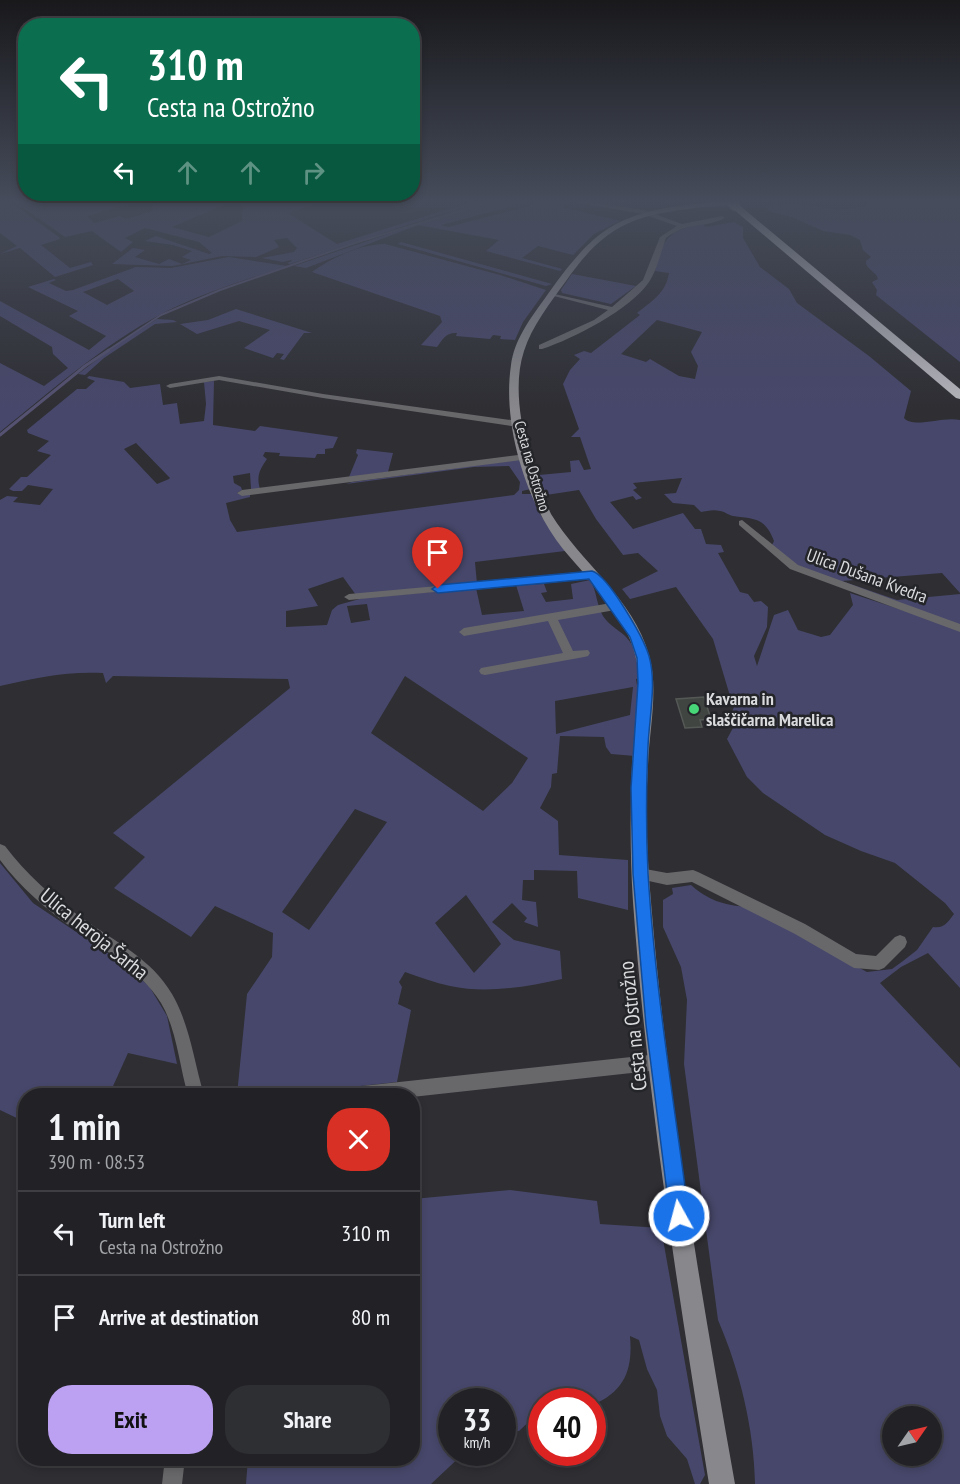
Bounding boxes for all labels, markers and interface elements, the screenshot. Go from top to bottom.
text: 310 m [147,37,244,92]
icon: left [48,42,126,120]
text: Cesta na Ostrožno [147,90,315,124]
icon: left [108,156,141,189]
icon: ahead [171,156,204,189]
icon: ahead [234,156,267,189]
icon: right [297,156,330,189]
street label: Cesta na Ostrožno [511,418,554,513]
pin [412,527,463,589]
icon: arrive [421,536,454,569]
street label: Ulica Dušana Kvedra [804,543,931,608]
place label: Kavarna in slaščičarna Marelica [706,687,834,731]
marker: Kavarna in slaščičarna Marelica [687,702,701,716]
street label: Ulica heroja Šarha [35,882,154,986]
street label: Cesta na Ostrožno [612,960,653,1092]
text: 1 min [48,1103,121,1150]
button: close [327,1108,390,1171]
text: 390 m · 08:53 [48,1149,145,1175]
position arrow [647,1184,711,1248]
text: Turn left [99,1206,165,1234]
icon: left [48,1217,81,1250]
text: 310 m [341,1219,390,1247]
text: Cesta na Ostrožno [99,1234,223,1260]
icon: arrive [48,1301,81,1334]
text: Arrive at destination [99,1303,259,1331]
text: 80 m [351,1303,390,1331]
button: Exit [48,1385,213,1454]
button: Share [225,1385,390,1454]
speed limit sign: 40 [528,1388,606,1466]
text: 33 [463,1400,491,1439]
north arrow [882,1406,942,1466]
map controls [882,1406,942,1466]
text: km/h [464,1433,490,1452]

